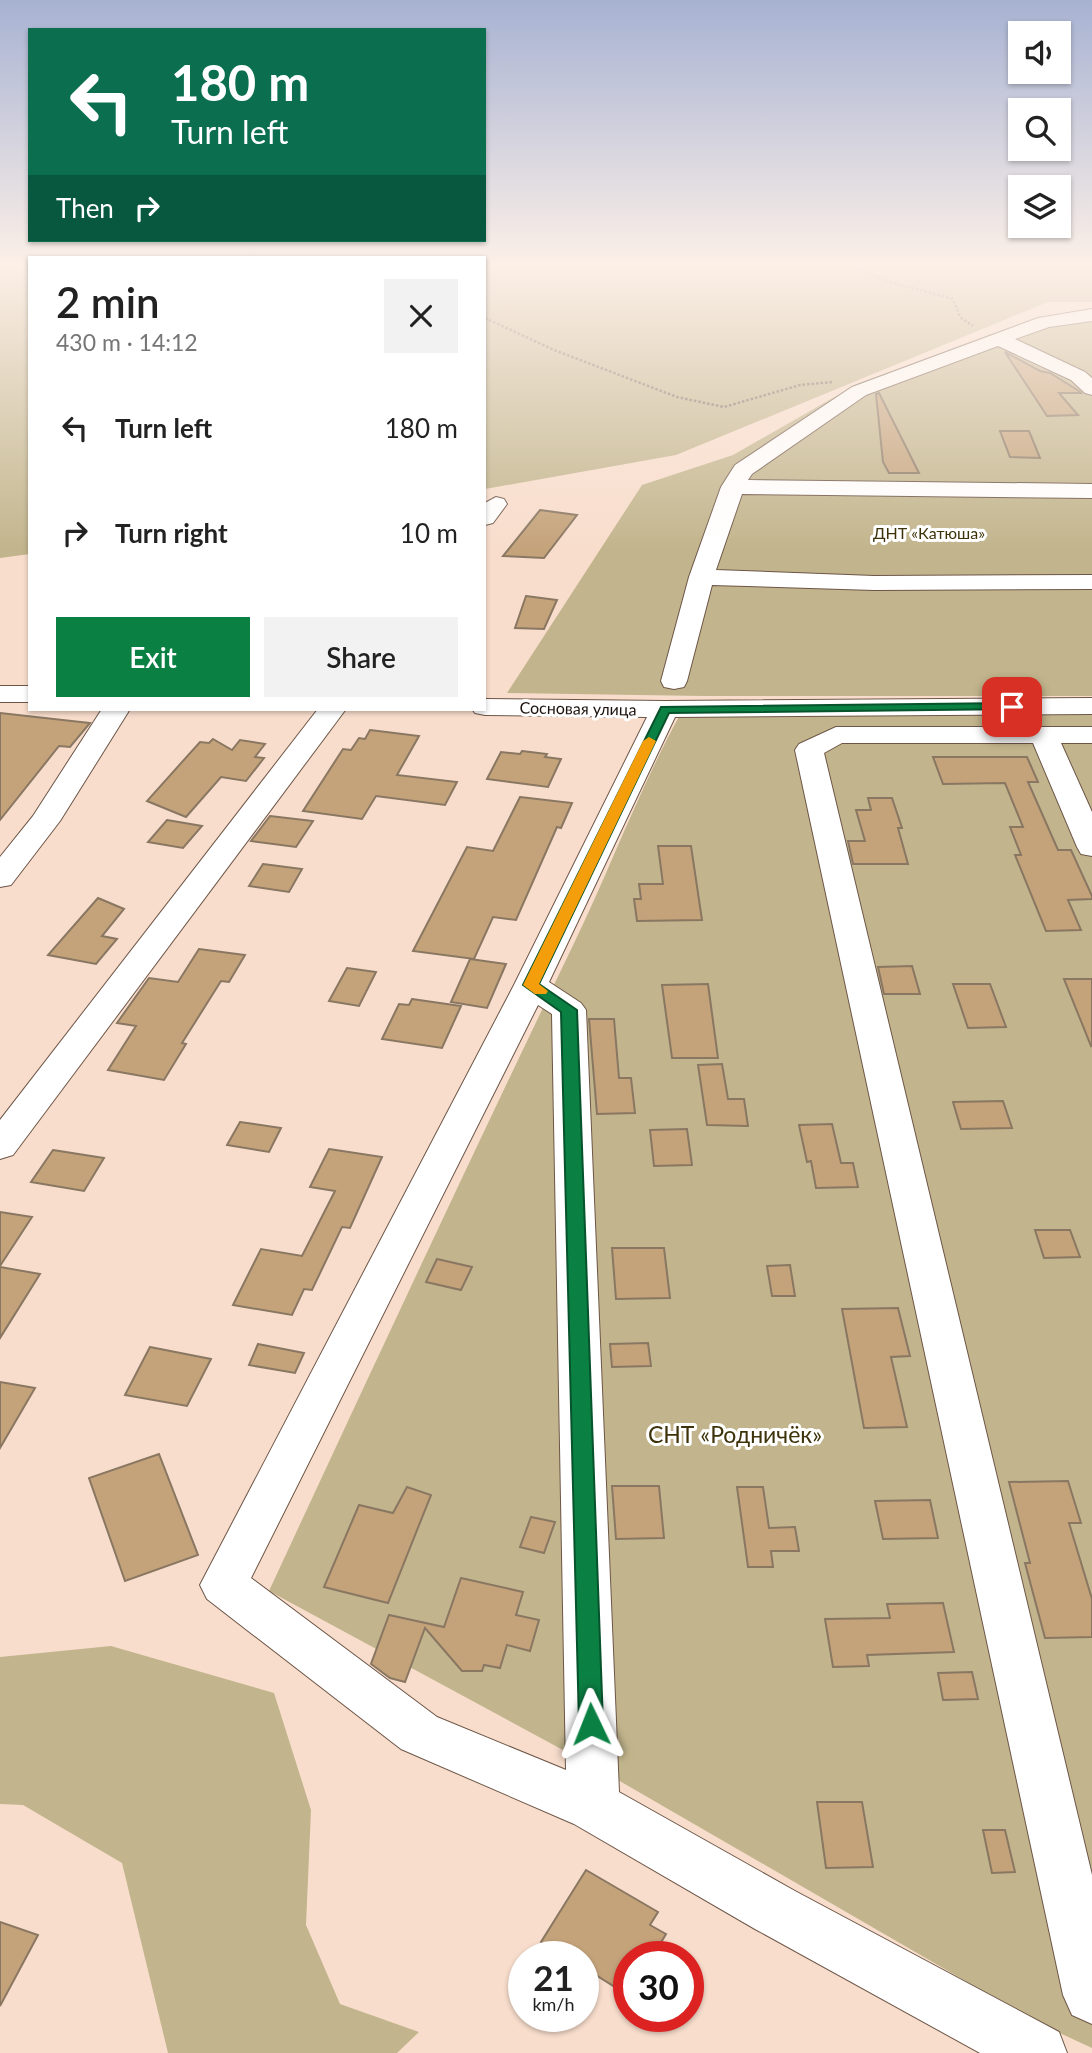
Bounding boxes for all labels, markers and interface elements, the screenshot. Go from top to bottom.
map controls [1008,21,1071,238]
button: sound [1008,21,1071,84]
text: 180 m [171,53,309,111]
icon: left [56,56,147,147]
button: search [1008,98,1071,161]
text: Turn left [171,112,288,151]
button: layers [1008,175,1071,238]
icon: right [128,189,166,227]
text: Then [56,192,114,224]
text: 2 min [56,277,160,327]
button: close [384,279,458,353]
text: 430 m · 14:12 [56,328,198,356]
icon: left [56,409,94,447]
text: Turn left [115,412,212,444]
text: 180 m [385,412,458,444]
icon: right [56,514,94,552]
text: Turn right [115,517,228,549]
text: 10 m [400,517,458,549]
park label: ДНТ «Катюша» [873,523,985,542]
button: Exit [56,617,250,697]
button: Share [264,617,458,697]
pin [982,677,1042,737]
icon: arrive [993,688,1031,726]
street label: Сосновая улица [519,697,637,719]
park label: СНТ «Родничёк» [648,1420,822,1448]
position arrow [554,1687,628,1761]
speed limit sign: 30 [613,1941,704,2032]
text: 21 [533,1956,574,1998]
text: km/h [532,1993,575,2015]

